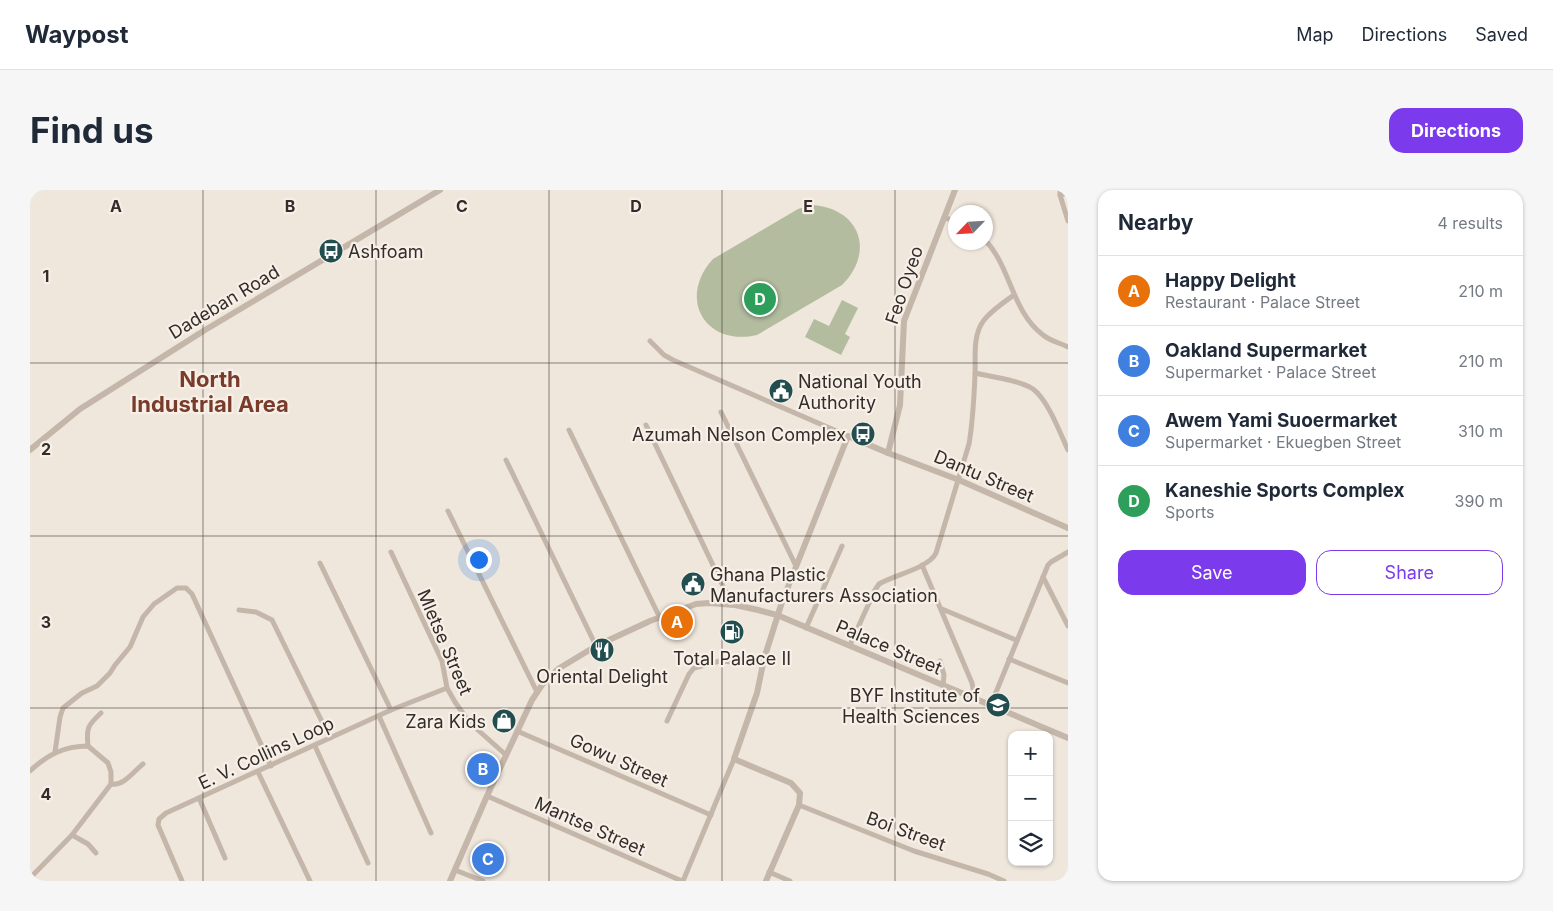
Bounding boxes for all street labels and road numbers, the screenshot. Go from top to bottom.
street label: Feo Oyeo [881,243,927,327]
street label: Dadeban Road [165,261,283,343]
street label: Dantu Street [931,446,1037,506]
street label: Mletse Street [413,586,477,698]
street label: Palace Street [833,615,945,679]
street label: E. V. Collins Loop [195,712,337,794]
street label: Gowu Street [567,729,671,791]
street label: Mantse Street [532,792,649,860]
street label: Boi Street [864,807,949,855]

